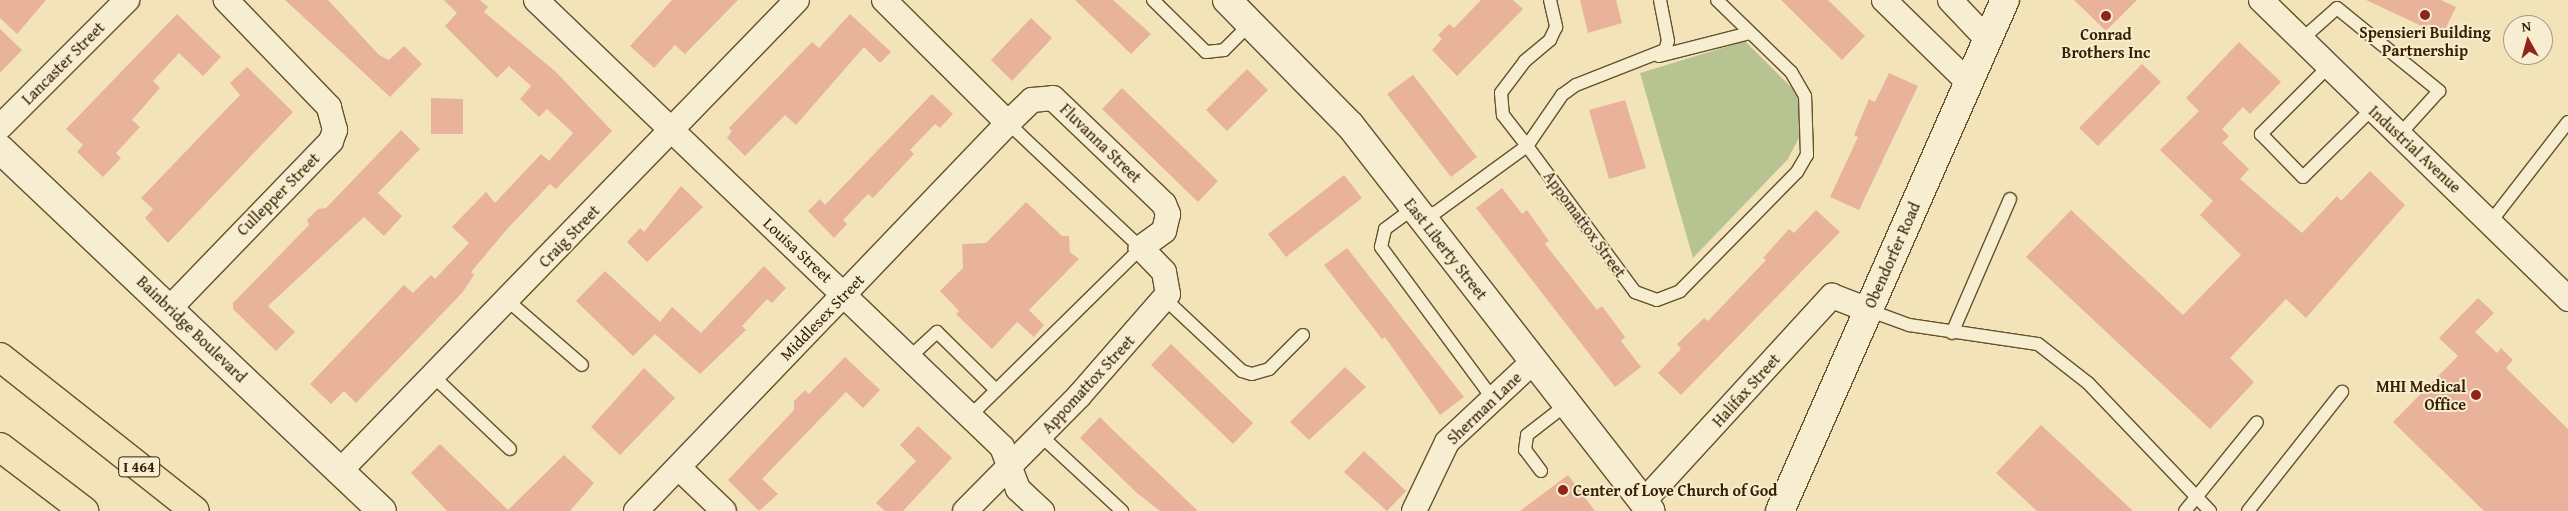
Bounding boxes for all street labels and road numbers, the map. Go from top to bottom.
street label: Lancaster Street [18,18,108,108]
street label: Fluvanna Street [1056,99,1146,187]
street label: Industrial Avenue [2365,101,2465,197]
street label: Cullepper Street [233,149,323,239]
street label: Appomattox Street [1540,167,1630,281]
street label: East Liberty Street [1400,194,1492,304]
street label: Obendorfer Road [1860,199,1924,311]
street label: Craig Street [535,201,603,271]
street label: Louisa Street [760,213,836,287]
street label: Middlesex Street [776,270,868,364]
street label: Bainbridge Boulevard [133,272,251,386]
street label: Appomattox Street [1038,331,1138,437]
street label: Halifax Street [1708,349,1784,431]
street label: Sherman Lane [1443,368,1525,448]
road number: I 464 [118,454,160,480]

